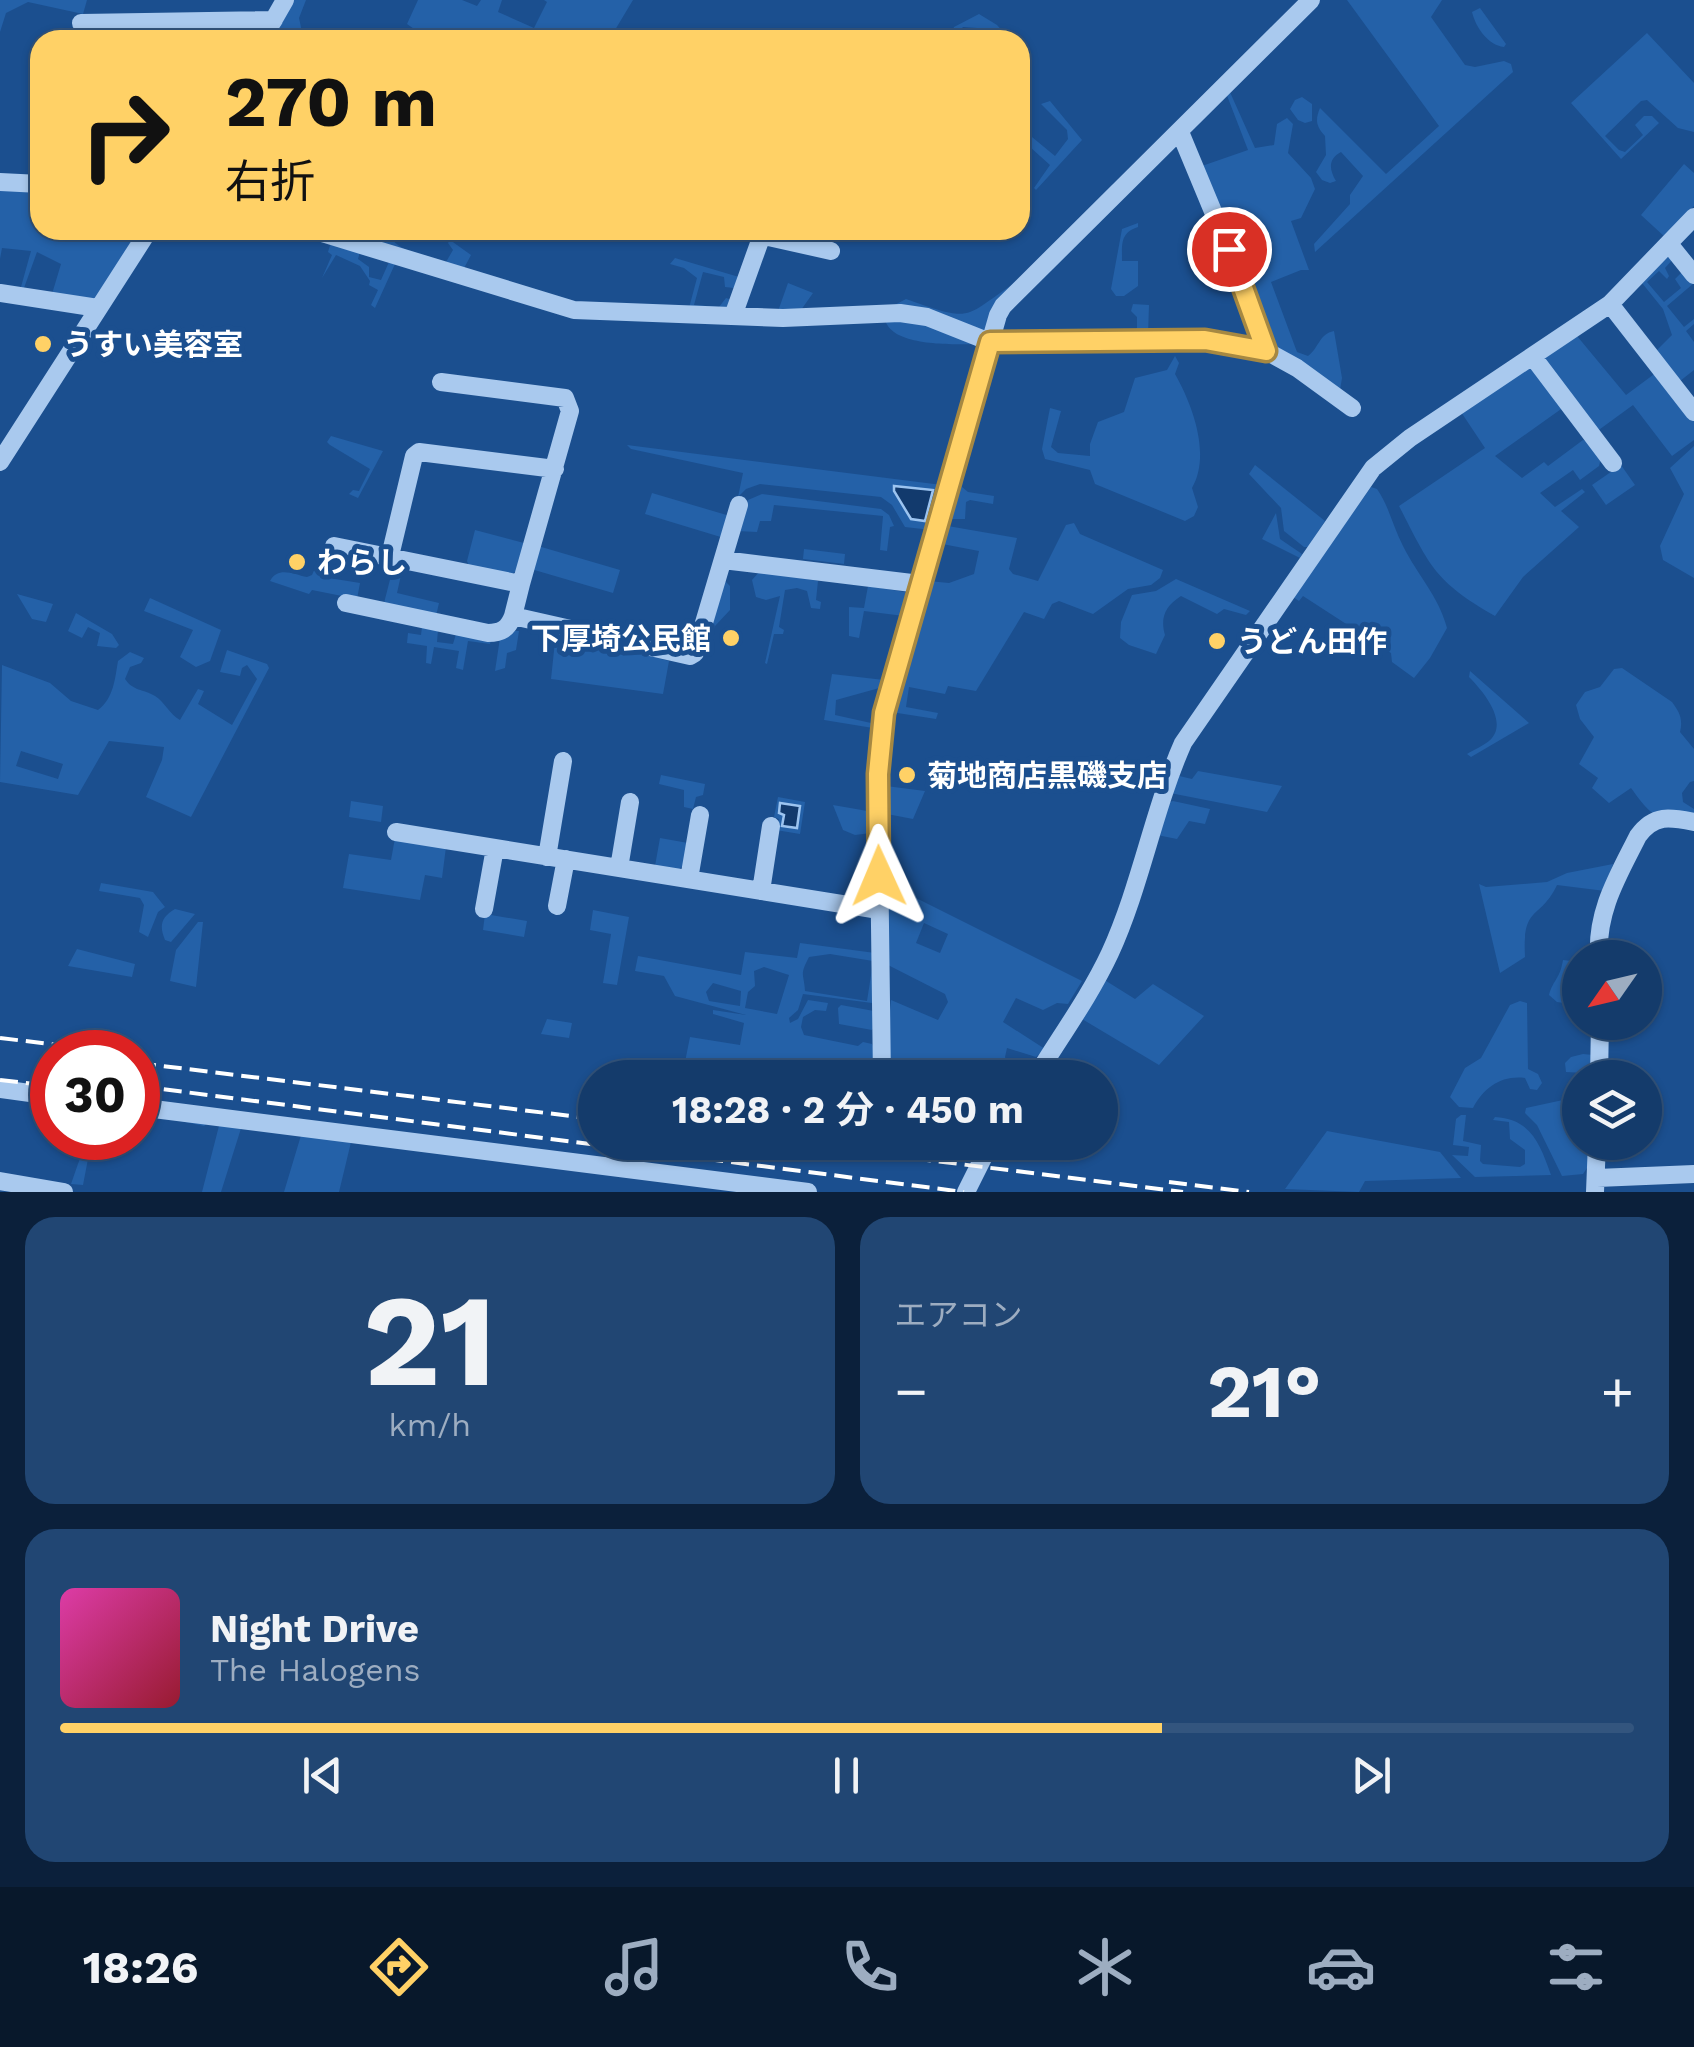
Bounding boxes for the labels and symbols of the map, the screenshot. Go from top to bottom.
pin [1187,207,1272,292]
place label: うすい美容室 [63,327,243,362]
marker: うすい美容室 [32,333,54,355]
place label: わらし [317,545,407,580]
marker: わらし [286,551,308,573]
place label: 下厚埼公民館 [531,621,711,656]
place label: うどん田作 [1237,624,1387,659]
marker: 下厚埼公民館 [720,627,742,649]
marker: うどん田作 [1206,630,1228,652]
place label: 菊地商店黒磯支店 [927,758,1167,793]
marker: 菊地商店黒磯支店 [896,764,918,786]
position arrow [827,824,931,928]
north arrow [1562,940,1662,1040]
speed limit sign: 30 [30,1030,160,1160]

